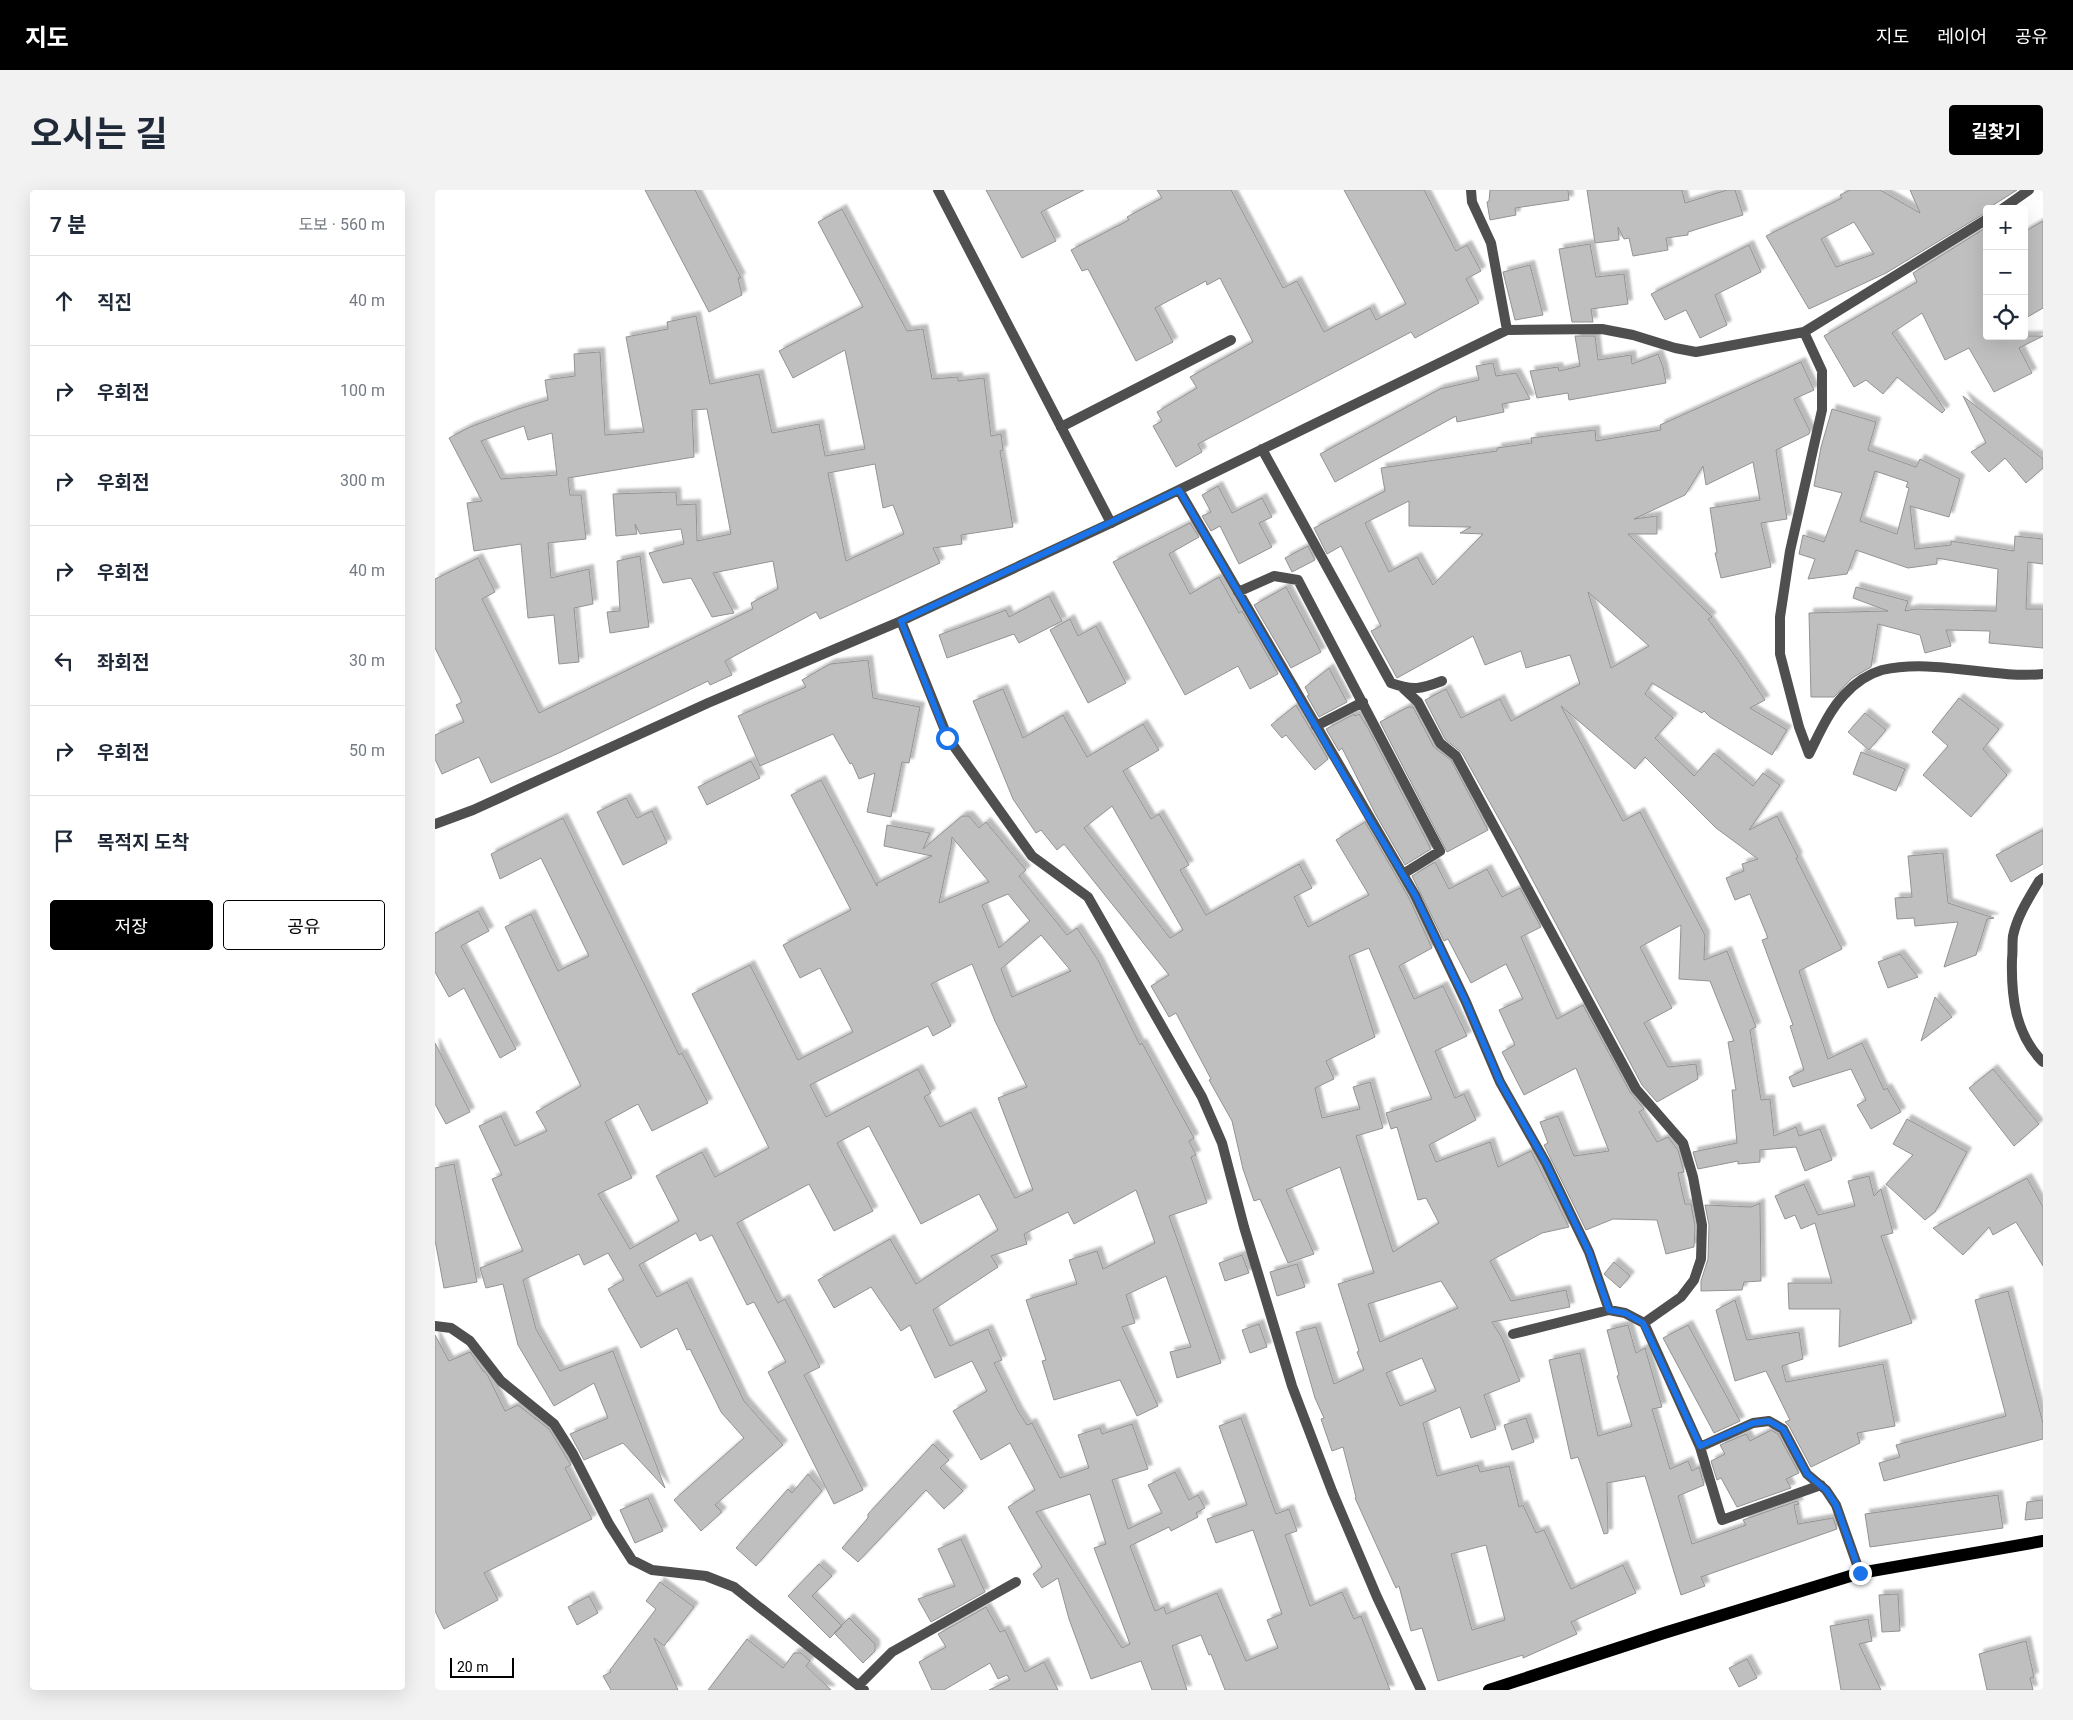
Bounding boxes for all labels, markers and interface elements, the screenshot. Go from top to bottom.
text: 지도 [25,24,69,52]
text: 지도 [1876,26,1909,47]
text: 레이어 [1937,26,1987,47]
text: 공유 [2015,26,2048,47]
button: 길찾기 [1949,105,2043,155]
text: 오시는 길 [30,114,168,155]
map controls [1983,205,2028,340]
button: + [1983,205,2028,250]
text: 7 분 [50,213,87,237]
text: 도보 · 560 m [298,215,385,234]
button: − [1983,250,2028,295]
icon: ahead [50,287,78,315]
text: 직진 [97,291,132,314]
text: 40 m [349,291,385,310]
button: locate [1983,295,2028,340]
icon: right [50,377,78,405]
text: 우회전 [97,381,149,404]
text: 100 m [340,381,385,400]
icon: right [50,467,78,495]
text: 우회전 [97,471,149,494]
text: 300 m [340,471,385,490]
icon: right [50,557,78,585]
text: 우회전 [97,561,149,584]
text: 40 m [349,561,385,580]
icon: left [50,647,78,675]
text: 좌회전 [97,651,149,674]
text: 30 m [349,651,385,670]
route start [936,727,959,750]
icon: right [50,737,78,765]
text: 우회전 [97,741,149,764]
text: 50 m [349,741,385,760]
icon: arrive [50,827,78,855]
text: 목적지 도착 [97,831,189,854]
button: 저장 [50,900,213,950]
button: 공유 [223,900,385,950]
route end [1849,1562,1872,1585]
scale bar [450,1655,514,1678]
text: 20 m [457,1659,489,1675]

